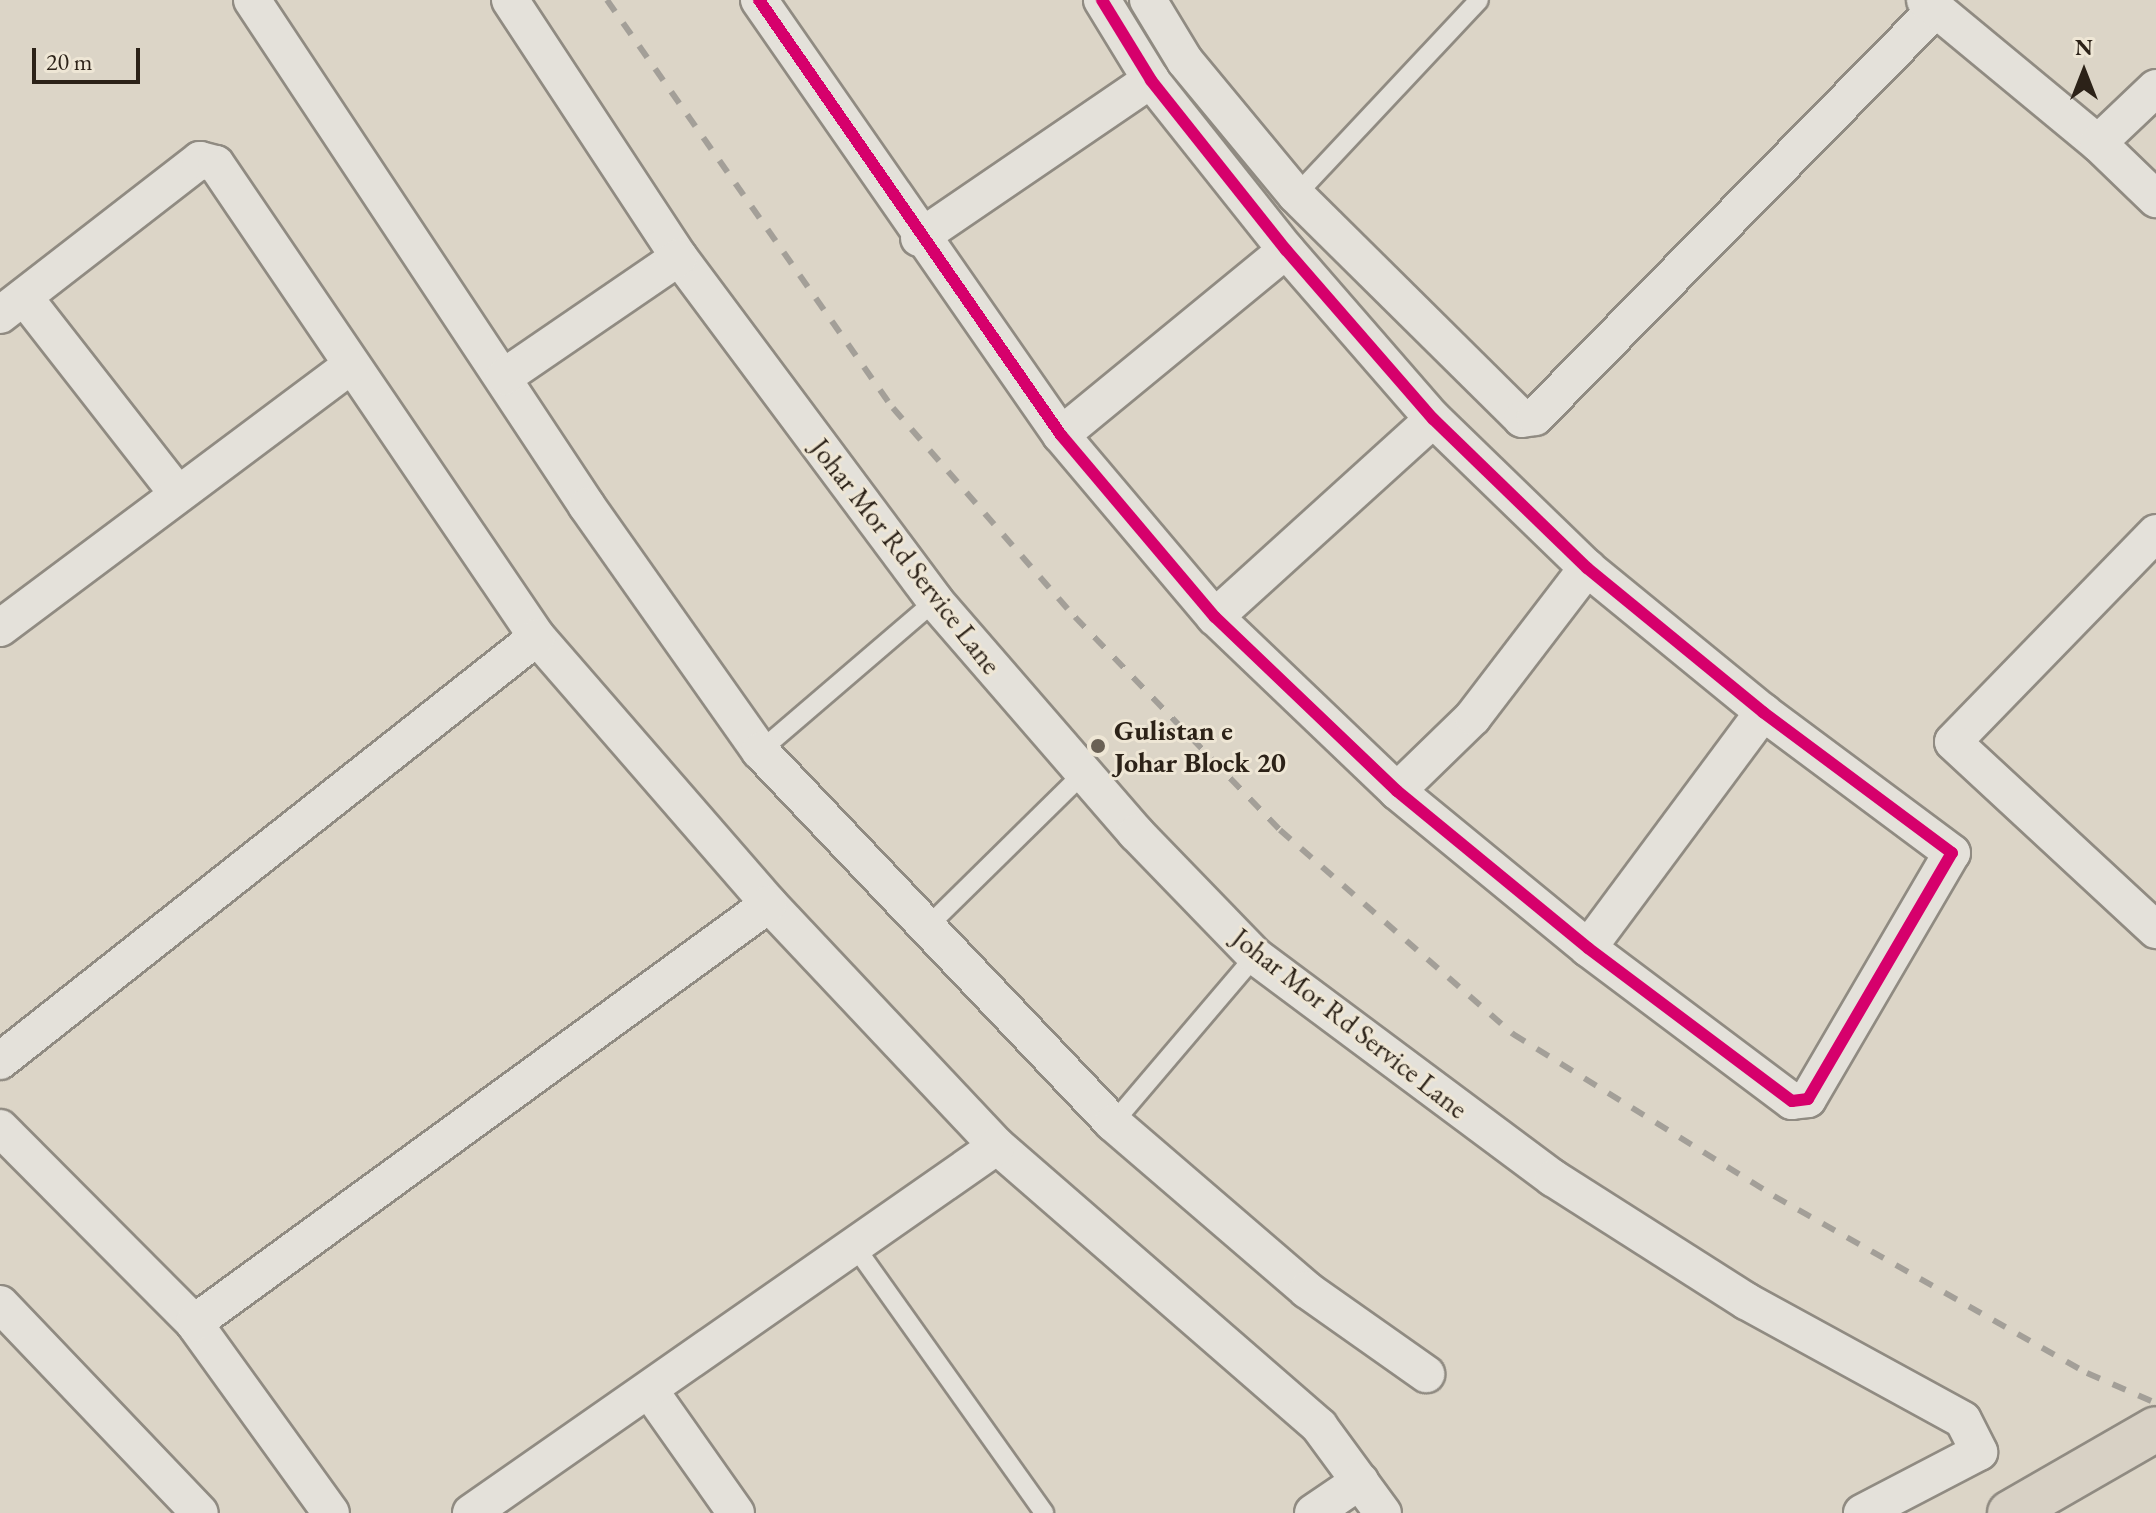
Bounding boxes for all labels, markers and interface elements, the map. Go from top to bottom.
scale bar [36,32,144,82]
north arrow [2044,32,2124,112]
text: N [2075,33,2093,62]
text: 20 m [46,46,93,77]
street label: Johar Mor Rd Service Lane [804,432,1008,680]
place label: Gulistan e Johar Block 20 [1114,713,1286,779]
marker: Gulistan e Johar Block 20 [1089,737,1107,755]
street label: Johar Mor Rd Service Lane [1226,921,1474,1125]

